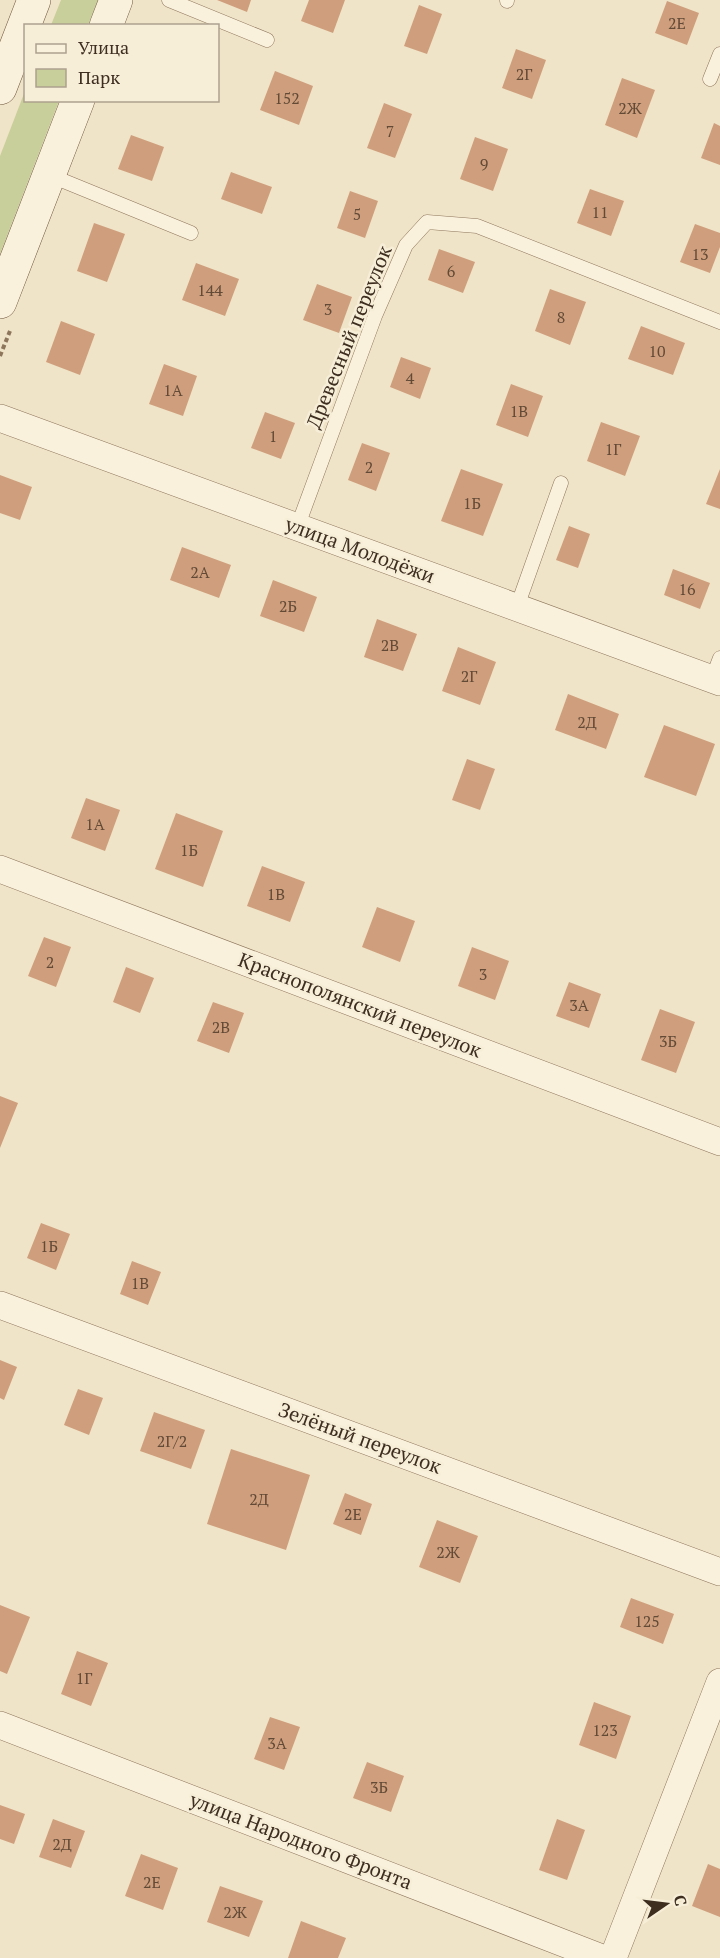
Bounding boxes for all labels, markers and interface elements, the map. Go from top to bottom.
house number: 2Е [668,12,686,34]
legend [24,24,219,102]
text: Улица [78,35,129,59]
house number: 2Г [516,63,532,85]
text: Парк [78,65,120,89]
house number: 152 [274,87,300,109]
house number: 2Ж [618,97,643,119]
house number: 7 [386,120,394,142]
house number: 9 [480,153,488,175]
house number: 11 [591,201,609,223]
house number: 5 [353,203,361,225]
street label: Древесный переулок [300,241,398,432]
house number: 13 [691,243,709,265]
house number: 6 [447,260,456,282]
house number: 144 [197,279,223,301]
house number: 3 [324,298,332,320]
house number: 8 [557,306,565,328]
house number: 10 [648,340,666,362]
house number: 4 [406,367,415,389]
house number: 1А [163,379,183,401]
house number: 1В [510,400,528,422]
house number: 1 [269,425,277,447]
house number: 1Г [605,438,621,460]
house number: 2 [365,456,373,478]
house number: 1Б [463,492,481,514]
street label: улица Молодёжи [281,510,439,589]
house number: 2А [190,561,210,583]
house number: 16 [678,578,696,600]
house number: 2Б [279,595,297,617]
house number: 2В [381,634,399,656]
house number: 2Г [461,665,477,687]
house number: 2Д [577,711,597,733]
house number: 1А [85,813,105,835]
house number: 1Б [180,839,198,861]
house number: 1В [267,883,285,905]
street label: Краснополянский переулок [235,946,486,1064]
house number: 2 [46,951,54,973]
house number: 3 [479,963,487,985]
house number: 3А [569,994,589,1016]
house number: 2В [212,1016,230,1038]
house number: 3Б [659,1030,677,1052]
house number: 1Б [40,1235,58,1257]
house number: 1В [131,1272,149,1294]
street label: Зелёный переулок [275,1395,446,1480]
house number: 2Г/2 [157,1430,187,1452]
house number: 2Д [249,1488,269,1510]
house number: 2Е [344,1503,362,1525]
house number: 2Ж [436,1541,461,1563]
house number: 125 [634,1610,660,1632]
house number: 1Г [76,1667,92,1689]
house number: 123 [592,1719,618,1741]
house number: 3А [267,1732,287,1754]
house number: 3Б [370,1776,388,1798]
street label: улица Народного Фронта [185,1785,416,1895]
house number: 2Д [52,1833,72,1855]
house number: 2Е [143,1871,161,1893]
north arrow [636,1874,696,1934]
text: С [669,1893,692,1908]
house number: 2Ж [223,1901,248,1923]

